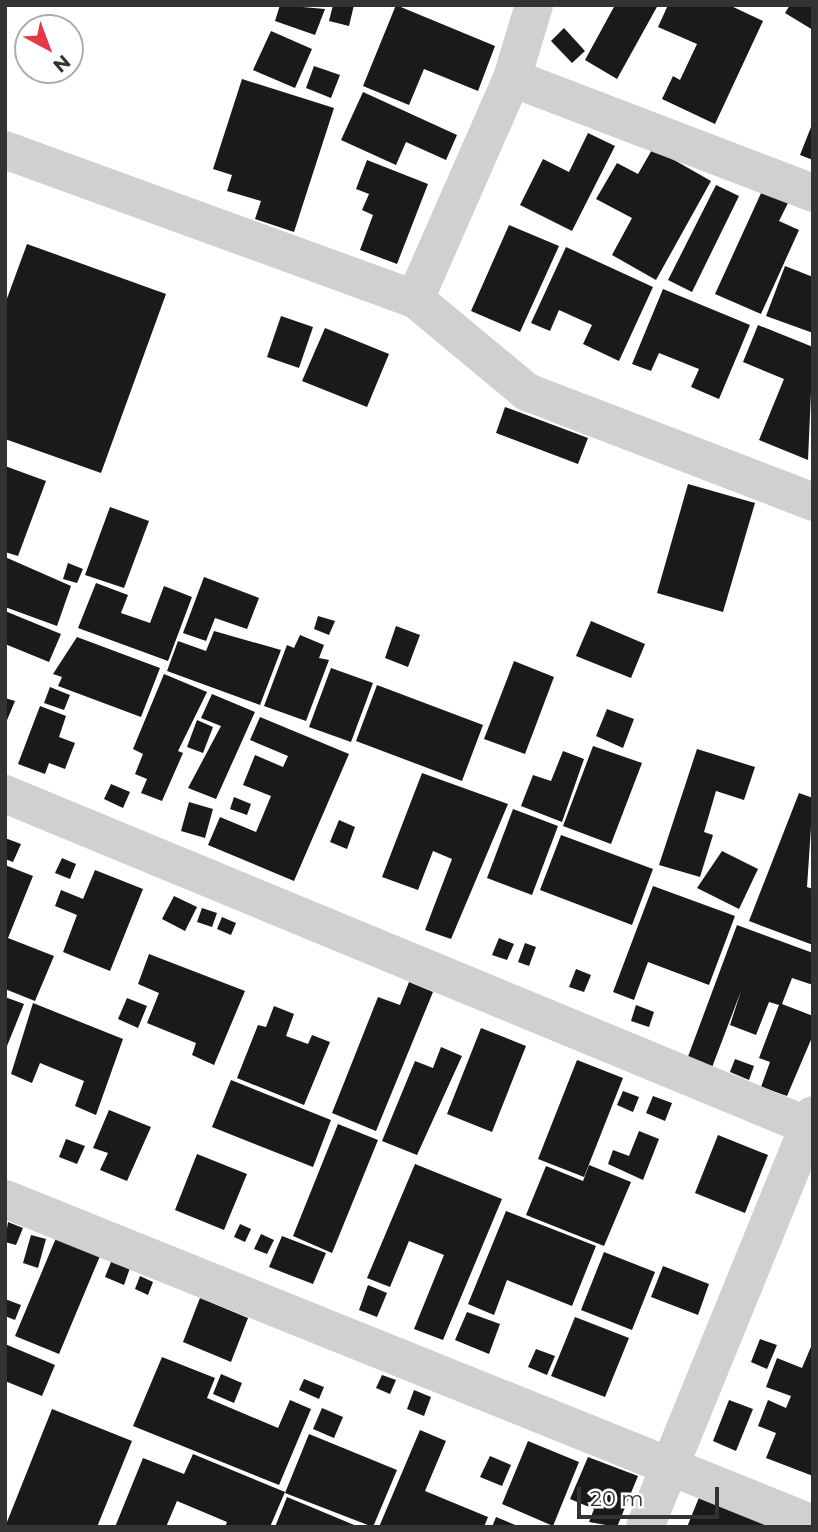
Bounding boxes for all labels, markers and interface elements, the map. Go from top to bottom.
north arrow [14,14,84,84]
text: N [48,50,75,77]
scale bar [580,1472,722,1516]
text: 20 m [590,1486,644,1511]

